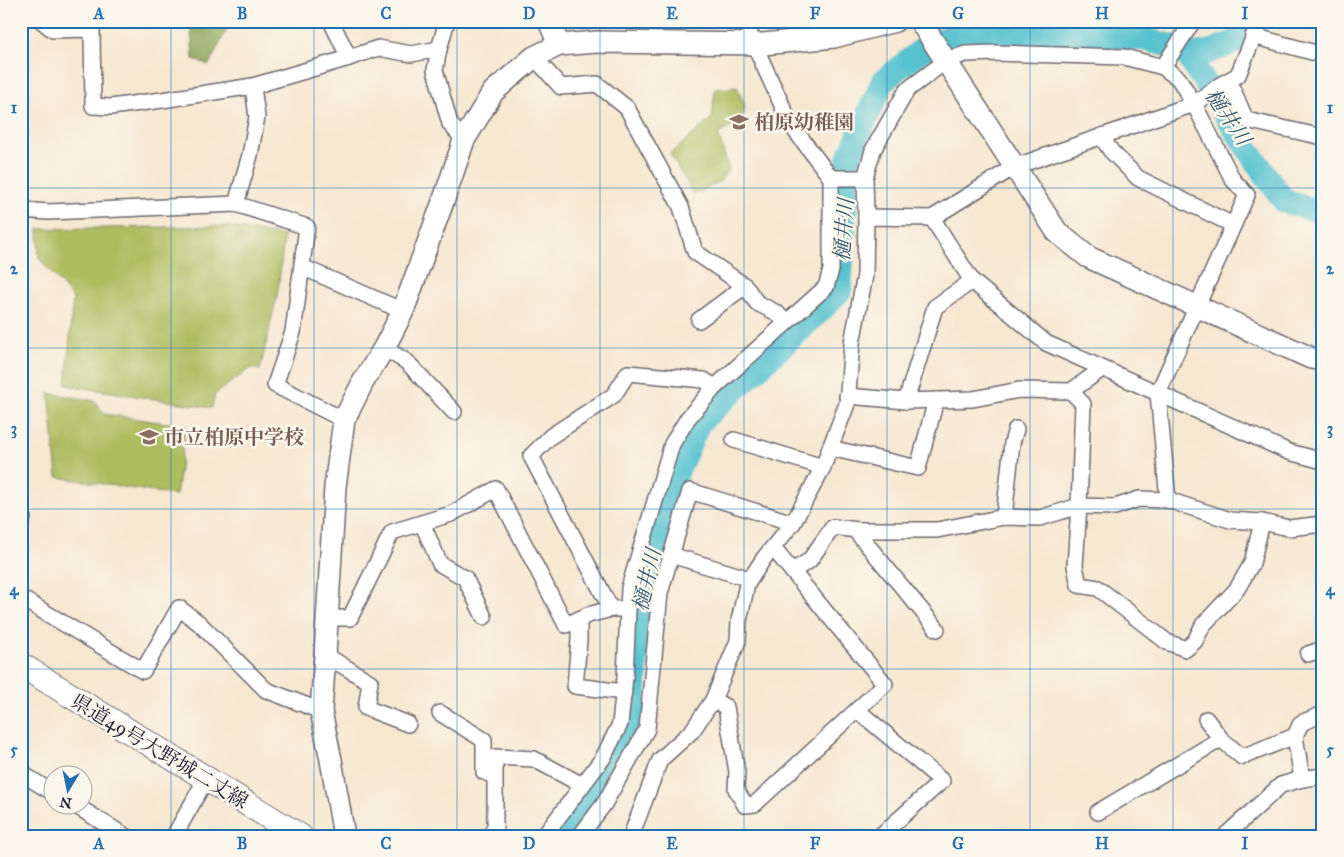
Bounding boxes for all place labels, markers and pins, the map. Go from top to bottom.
place label: 柏原幼稚園 [754,110,854,134]
school or university icon: 柏原幼稚園 [728,111,750,133]
place label: 市立柏原中学校 [164,425,304,449]
school or university icon: 市立柏原中学校 [138,426,160,448]

